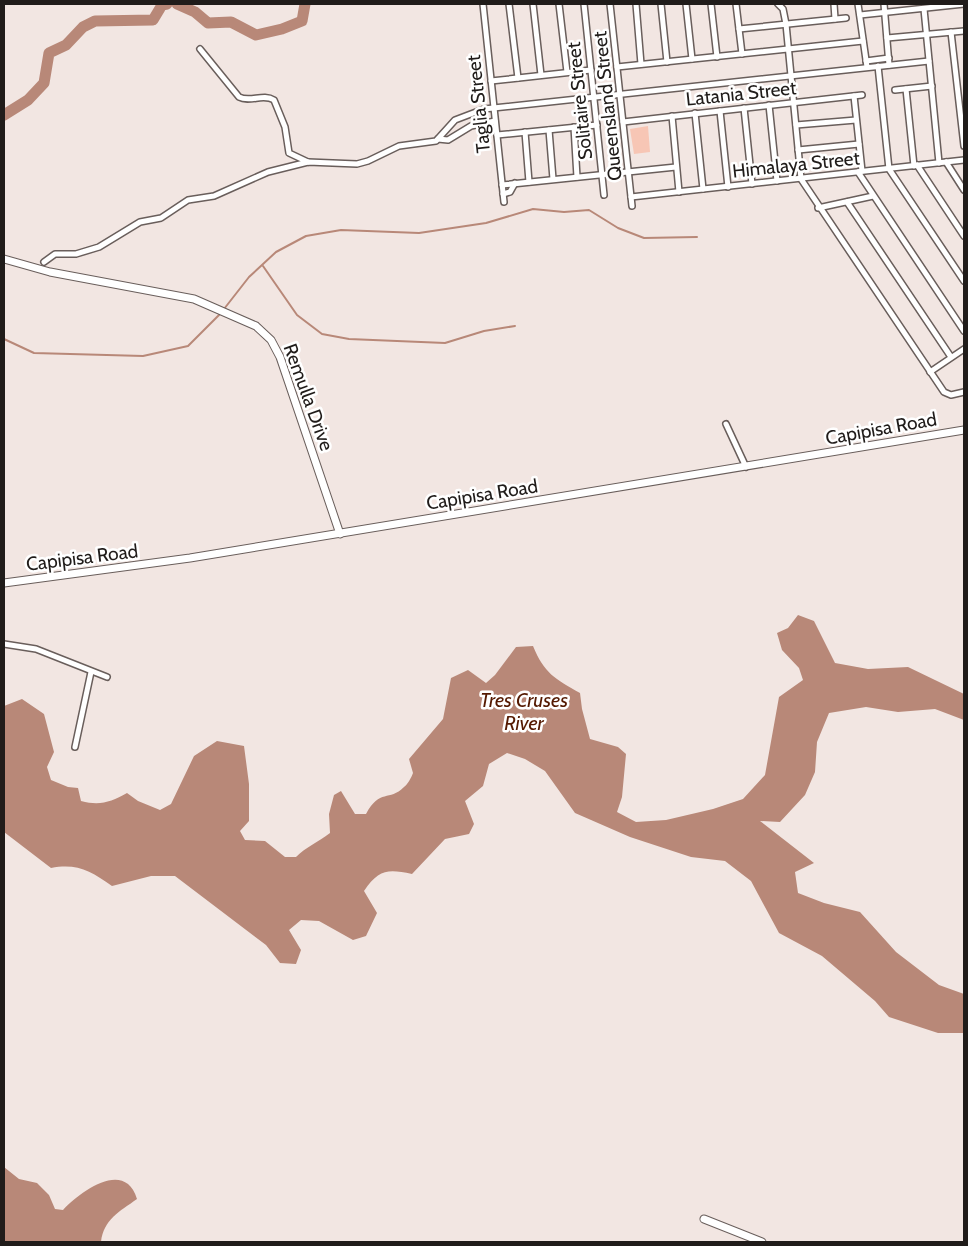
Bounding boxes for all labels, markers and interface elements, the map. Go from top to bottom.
street label: Queensland Street [588,29,627,182]
street label: Solitaire Street [562,40,597,161]
street label: Taglia Street [462,53,495,154]
street label: Latania Street [685,76,798,111]
street label: Himalaya Street [731,146,861,183]
street label: Remulla Drive [278,340,339,454]
street label: Capipisa Road [824,407,938,450]
street label: Capipisa Road [425,474,539,515]
street label: Capipisa Road [25,539,139,576]
water label: Tres Cruses River [480,688,568,735]

